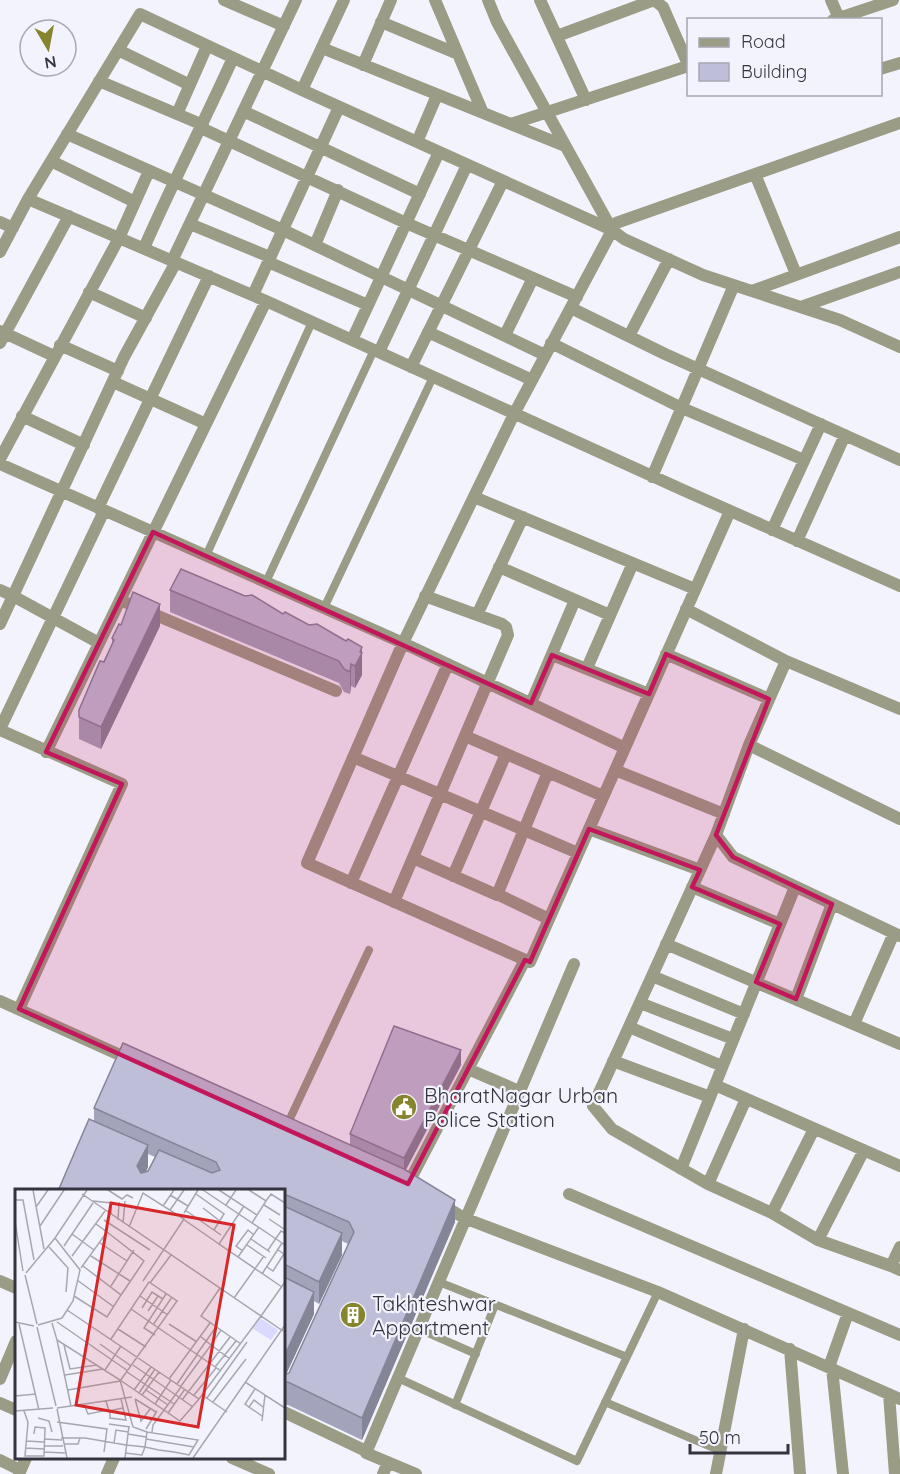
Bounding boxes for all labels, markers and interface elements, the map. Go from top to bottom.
north arrow [18,18,78,78]
legend [687,18,882,96]
text: Road [741,30,786,53]
text: N [43,52,58,74]
text: Building [741,60,807,83]
place label: BharatNagar Urban Police Station [424,1082,618,1132]
public building icon: BharatNagar Urban Police Station [389,1092,419,1122]
inset map [15,1189,285,1459]
place label: Takhteshwar Appartment [372,1290,496,1340]
building icon: Takhteshwar Appartment [338,1300,368,1330]
scale bar [690,1417,788,1455]
text: 50 m [699,1426,741,1449]

